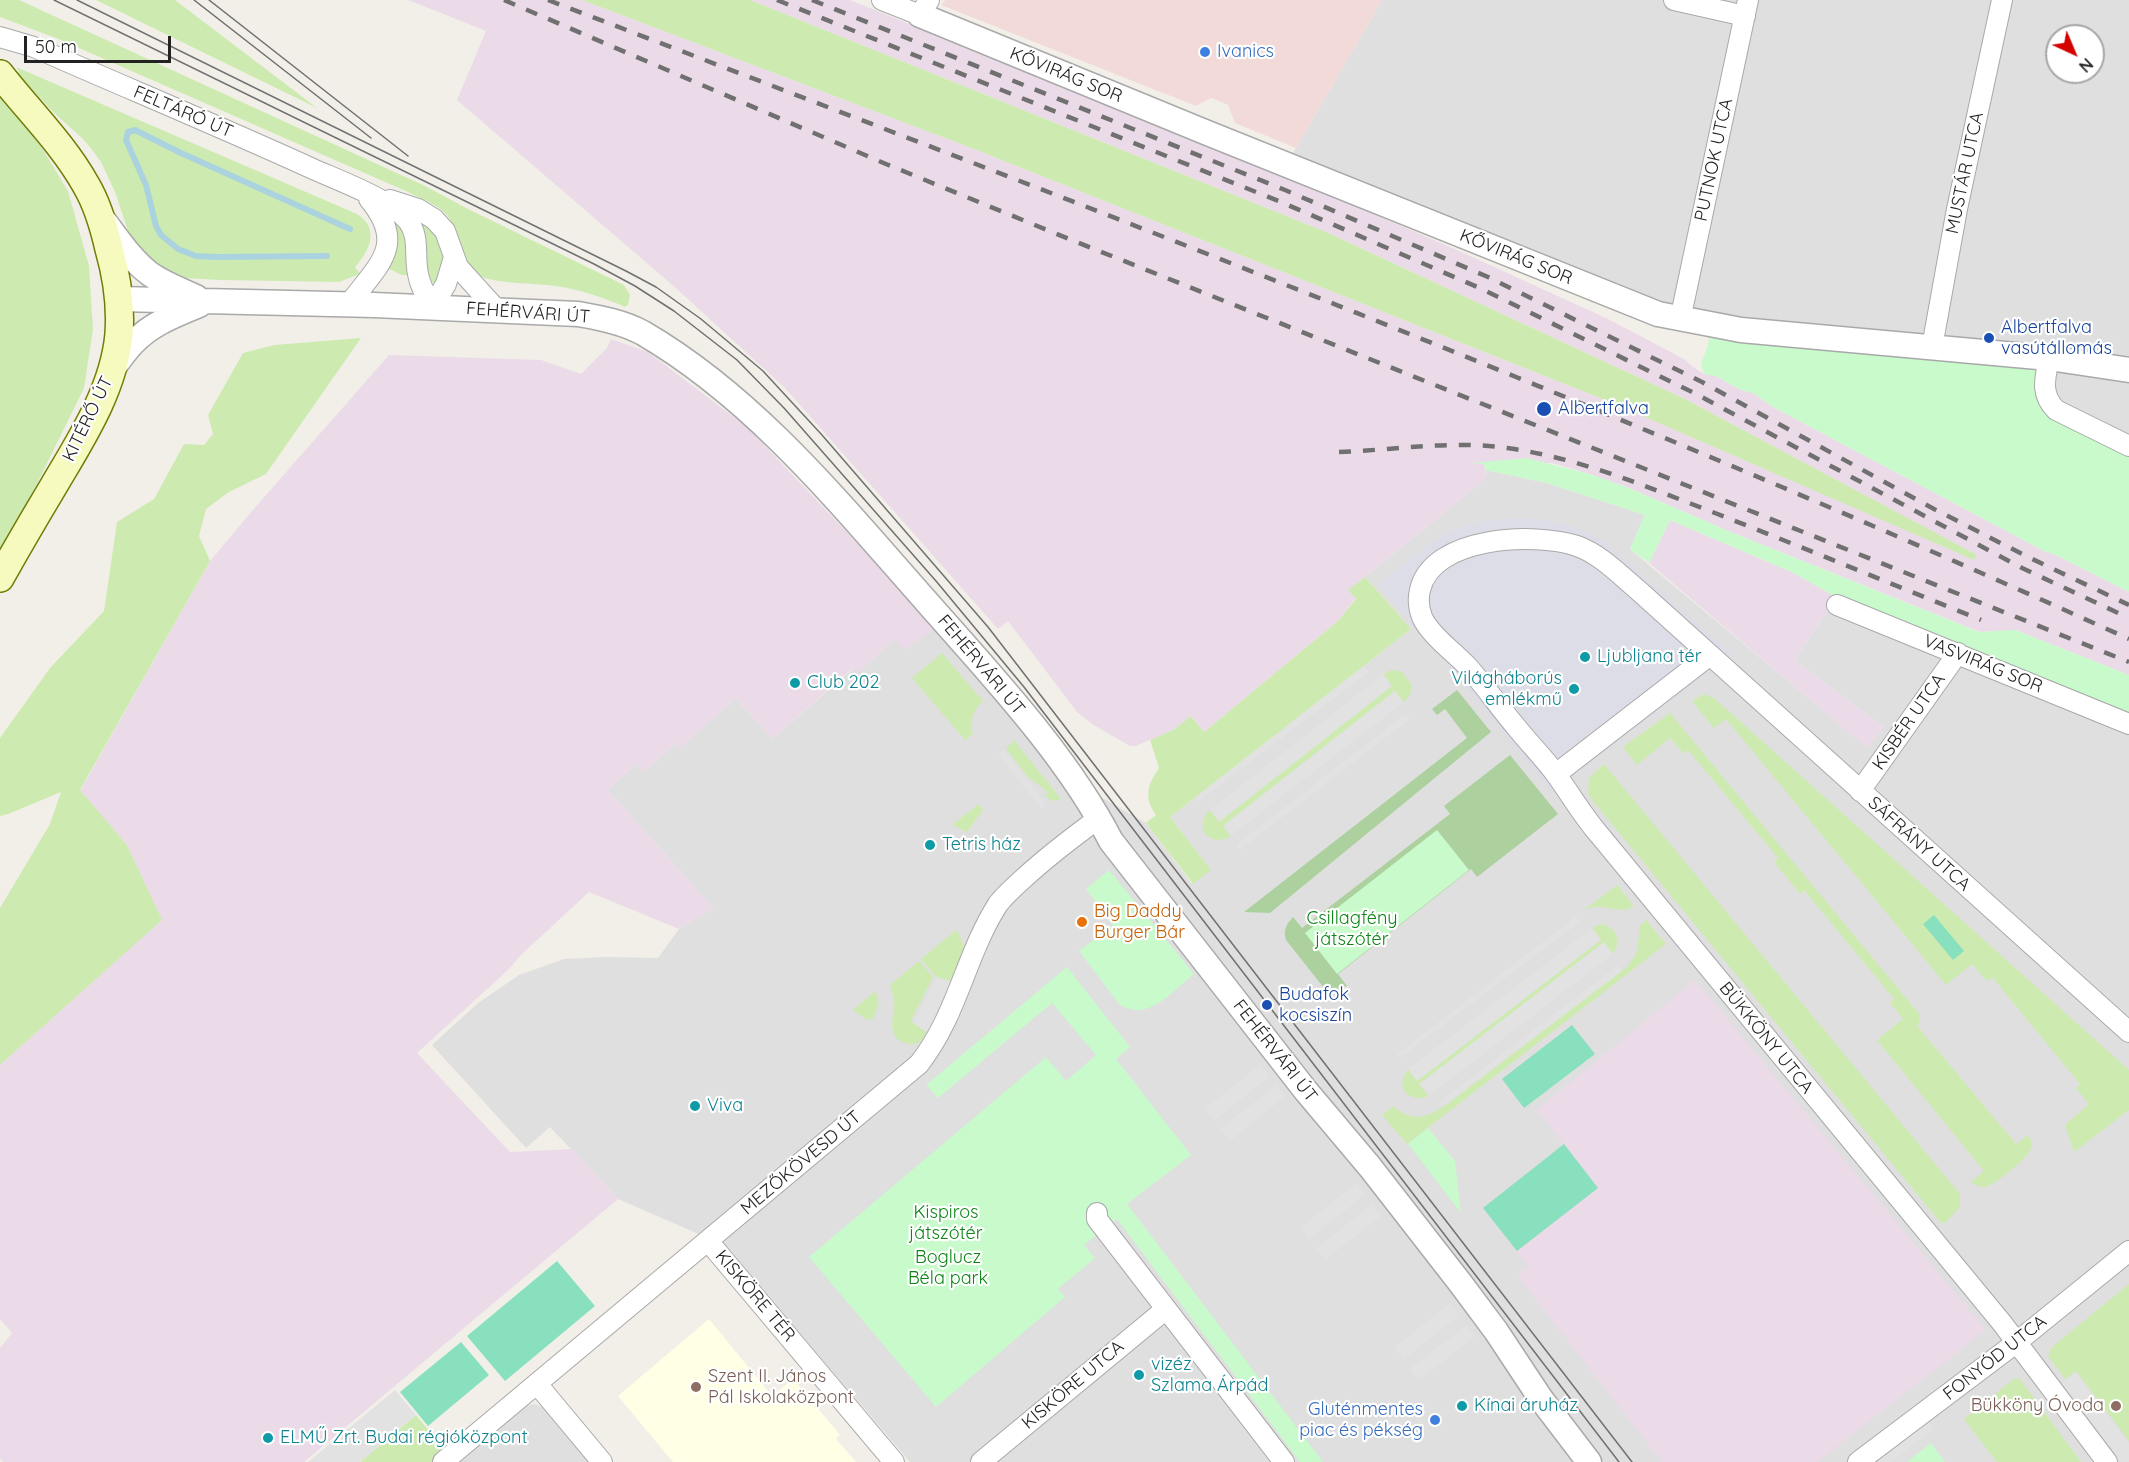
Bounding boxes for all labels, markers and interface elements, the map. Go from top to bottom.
scale bar [27,24,174,62]
north arrow [2045,24,2105,84]
text: 50 m [35,35,77,58]
place label: Ivanics [1217,41,1274,63]
street label: KŐVIRÁG SOR [1007,43,1125,107]
marker: Ivanics [1198,45,1212,59]
text: N [2075,54,2097,77]
street label: FELTÁRÓ ÚT [130,81,236,143]
street label: PUTNOK UTCA [1690,97,1738,223]
street label: MUSTÁR UTCA [1942,110,1988,236]
street label: KŐVIRÁG SOR [1457,225,1575,289]
street label: FEHÉRVÁRI ÚT [465,298,591,328]
place label: Albertfalva vasútállomás [2001,317,2112,360]
marker: Albertfalva vasútállomás [1982,331,1996,345]
street label: KITÉRŐ ÚT [58,373,118,465]
place label: Albertfalva [1558,398,1649,420]
marker: Albertfalva [1535,400,1553,418]
street label: FEHÉRVÁRI ÚT [933,610,1029,720]
street label: VASVIRÁG SOR [1920,630,2046,698]
place label: Ljubljana tér [1597,646,1702,668]
marker: Ljubljana tér [1578,650,1592,664]
place label: Világháborús emlékmű [1451,668,1562,710]
street label: KISBÉR UTCA [1868,670,1950,774]
place label: Club 202 [807,672,880,694]
marker: Club 202 [788,676,802,690]
marker: Világháborús emlékmű [1567,682,1581,696]
street label: SÁFRÁNY UTCA [1863,792,1975,896]
place label: Tetris ház [942,834,1021,856]
marker: Tetris ház [923,838,937,852]
place label: Big Daddy Burger Bár [1094,901,1185,944]
park label: Csillagfény játszótér [1307,908,1397,950]
marker: Big Daddy Burger Bár [1075,915,1089,929]
street label: BÜKKÖNY UTCA [1714,978,1818,1098]
place label: Budafok kocsiszín [1279,984,1352,1026]
street label: FEHÉRVÁRI ÚT [1228,995,1322,1107]
marker: Budafok kocsiszín [1260,998,1274,1012]
place label: Viva [707,1095,743,1117]
marker: Viva [688,1099,702,1113]
street label: MEZŐKÖVESD ÚT [736,1106,866,1220]
park label: Kispiros játszótér [909,1202,983,1244]
street label: KISKÖRE TÉR [710,1246,800,1346]
park label: Boglucz Béla park [908,1247,988,1290]
street label: FONYÓD UTCA [1939,1311,2051,1405]
street label: KISKÖRE UTCA [1018,1336,1128,1434]
place label: vizéz Szlama Árpád [1151,1354,1268,1396]
place label: Szent II. János Pál Iskolaközpont [708,1366,854,1408]
marker: vizéz Szlama Árpád [1132,1368,1146,1382]
marker: Szent II. János Pál Iskolaközpont [689,1380,703,1394]
place label: Kínai áruház [1474,1395,1578,1417]
place label: Bükköny Óvoda [1971,1395,2104,1417]
place label: Gluténmentes piac és pékség [1299,1399,1423,1442]
marker: Kínai áruház [1455,1399,1469,1413]
marker: Bükköny Óvoda [2109,1399,2123,1413]
marker: Gluténmentes piac és pékség [1428,1413,1442,1427]
place label: ELMŰ Zrt. Budai régióközpont [280,1427,528,1449]
marker: ELMŰ Zrt. Budai régióközpont [261,1431,275,1445]

